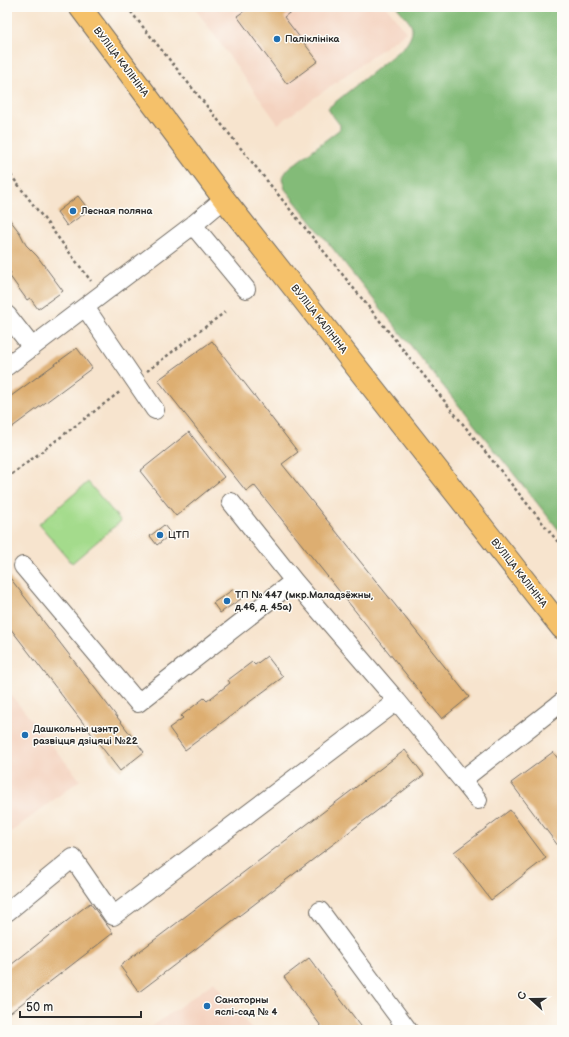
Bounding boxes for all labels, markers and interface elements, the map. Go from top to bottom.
street label: ВУЛІЦА КАЛІНІНА [91,25,152,100]
place label: Паліклініка [285,33,340,45]
marker: Паліклініка [272,34,282,44]
place label: Лесная поляна [80,205,153,217]
marker: Лесная поляна [68,206,78,216]
street label: ВУЛІЦА КАЛІНІНА [288,282,350,356]
place label: ЦТП [168,529,189,541]
marker: ЦТП [155,530,165,540]
street label: ВУЛІЦА КАЛІНІНА [488,536,550,610]
place label: ТП № 447 (мкр.Маладзёжны, д.46, д. 45а) [234,589,373,613]
marker: ТП № 447 (мкр.Маладзёжны, д.46, д. 45а) [222,596,232,606]
place label: Дашкольны цэнтр развіцця дзіцяці №22 [33,723,138,747]
marker: Дашкольны цэнтр развіцця дзіцяці №22 [20,730,30,740]
north arrow [511,979,551,1019]
text: С [515,989,530,1001]
scale bar [20,993,141,1019]
place label: Санаторны яслі-сад № 4 [215,994,277,1018]
text: 50 m [26,1000,53,1015]
marker: Санаторны яслі-сад № 4 [202,1001,212,1011]

